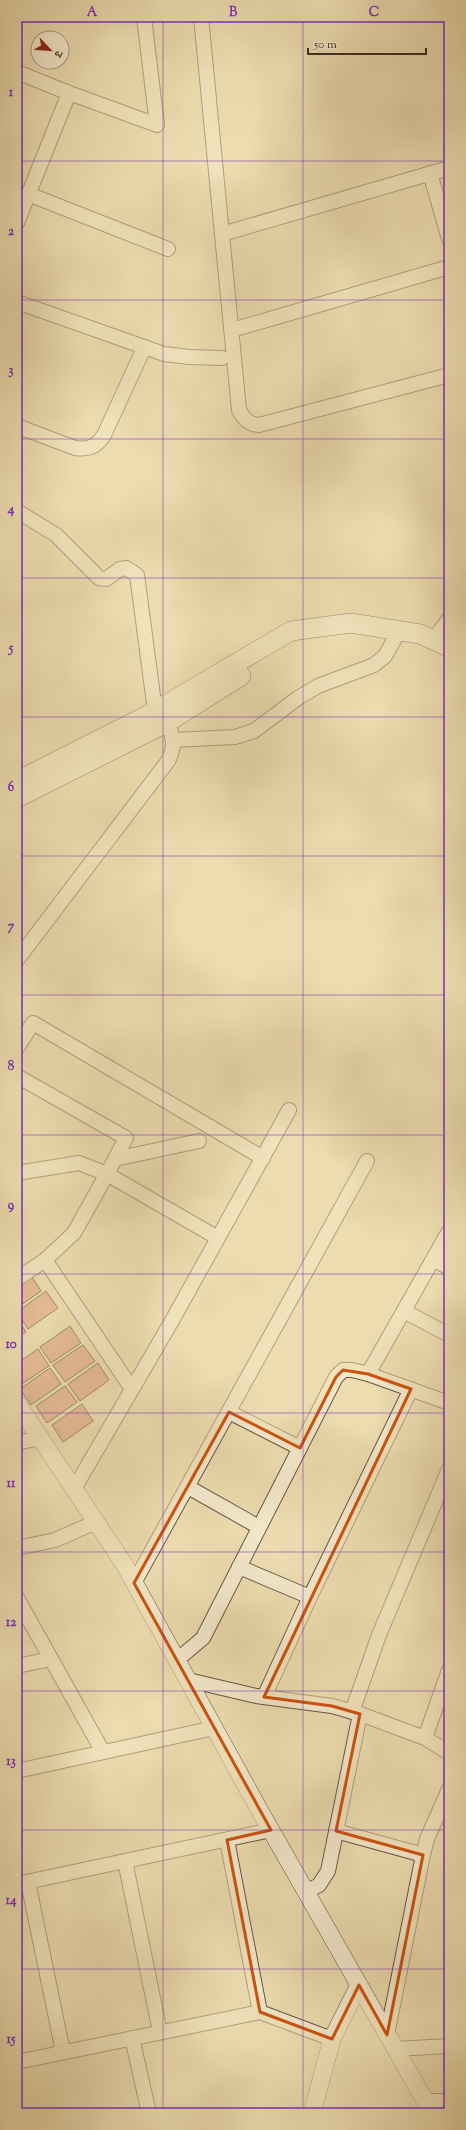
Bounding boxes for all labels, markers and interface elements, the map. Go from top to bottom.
text: A [87,4,98,22]
text: B [229,4,238,22]
text: C [369,4,379,22]
north arrow [30,30,70,70]
scale bar [308,30,426,56]
text: 50 m [313,36,337,54]
text: उ [49,47,67,61]
text: 1 [9,84,14,102]
text: 2 [8,223,15,241]
text: 3 [8,362,14,380]
text: 4 [7,501,15,519]
text: 5 [8,640,14,658]
text: 6 [8,779,15,797]
text: 7 [8,918,15,936]
text: 8 [8,1058,15,1076]
text: 9 [8,1197,15,1215]
text: 10 [5,1336,17,1354]
text: 11 [7,1475,16,1493]
text: 12 [6,1614,17,1632]
text: 13 [6,1753,16,1771]
text: 14 [6,1892,17,1910]
text: 15 [7,2031,16,2049]

